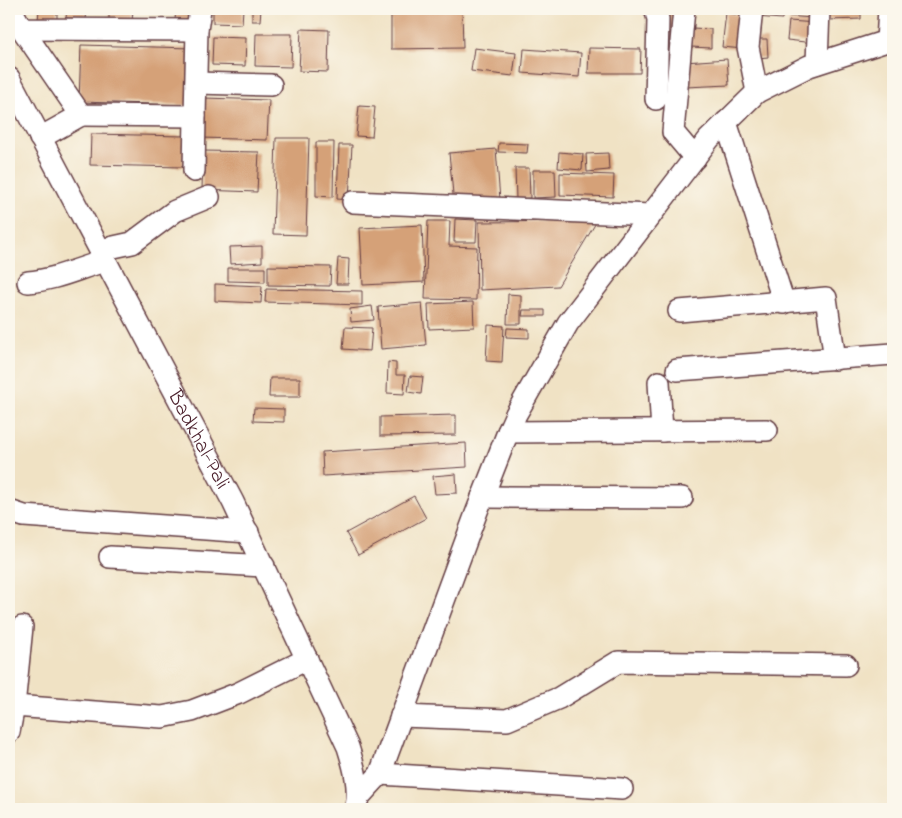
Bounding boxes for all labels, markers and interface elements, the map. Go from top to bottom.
street label: Badkhal-Pali [159,384,236,495]

